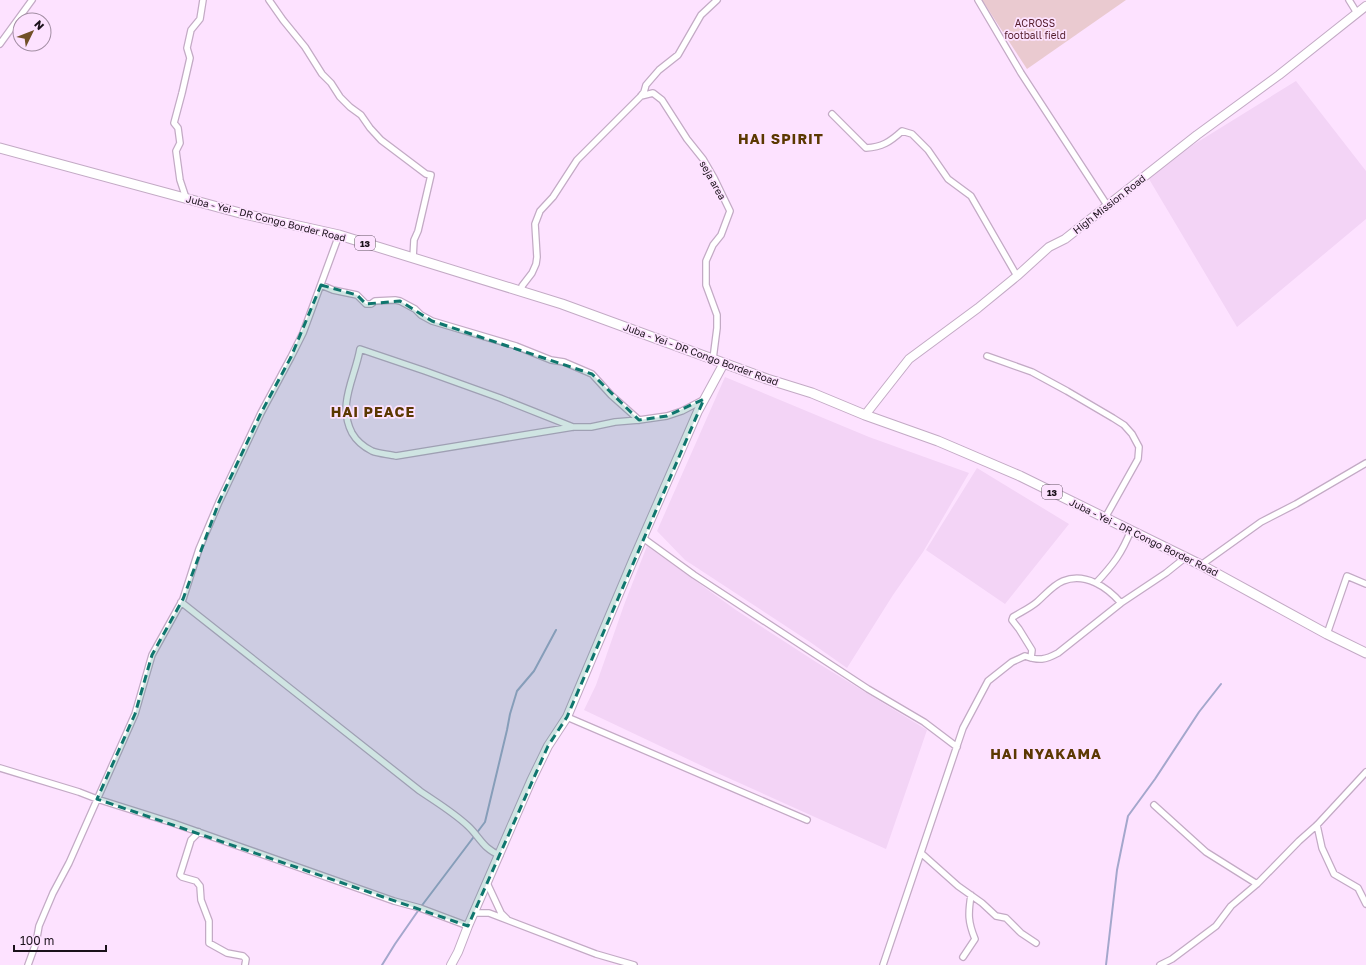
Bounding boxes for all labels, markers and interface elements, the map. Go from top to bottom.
north arrow [12,12,52,52]
text: N [32,17,47,32]
park label: ACROSS football field [1004,17,1066,41]
district label: HAI SPIRIT [738,130,824,147]
street label: seja area [697,158,729,202]
street label: High Mission Road [1070,172,1148,236]
street label: Juba - Yei - DR Congo Border Road [185,192,347,244]
road number: 13 [355,236,375,250]
street label: Juba - Yei - DR Congo Border Road [622,320,780,388]
district label: HAI PEACE [331,403,415,420]
road number: 13 [1042,485,1062,499]
street label: Juba - Yei - DR Congo Border Road [1068,496,1220,578]
district label: HAI NYAKAMA [990,745,1102,762]
scale bar [14,927,106,953]
text: 100 m [20,933,54,948]

